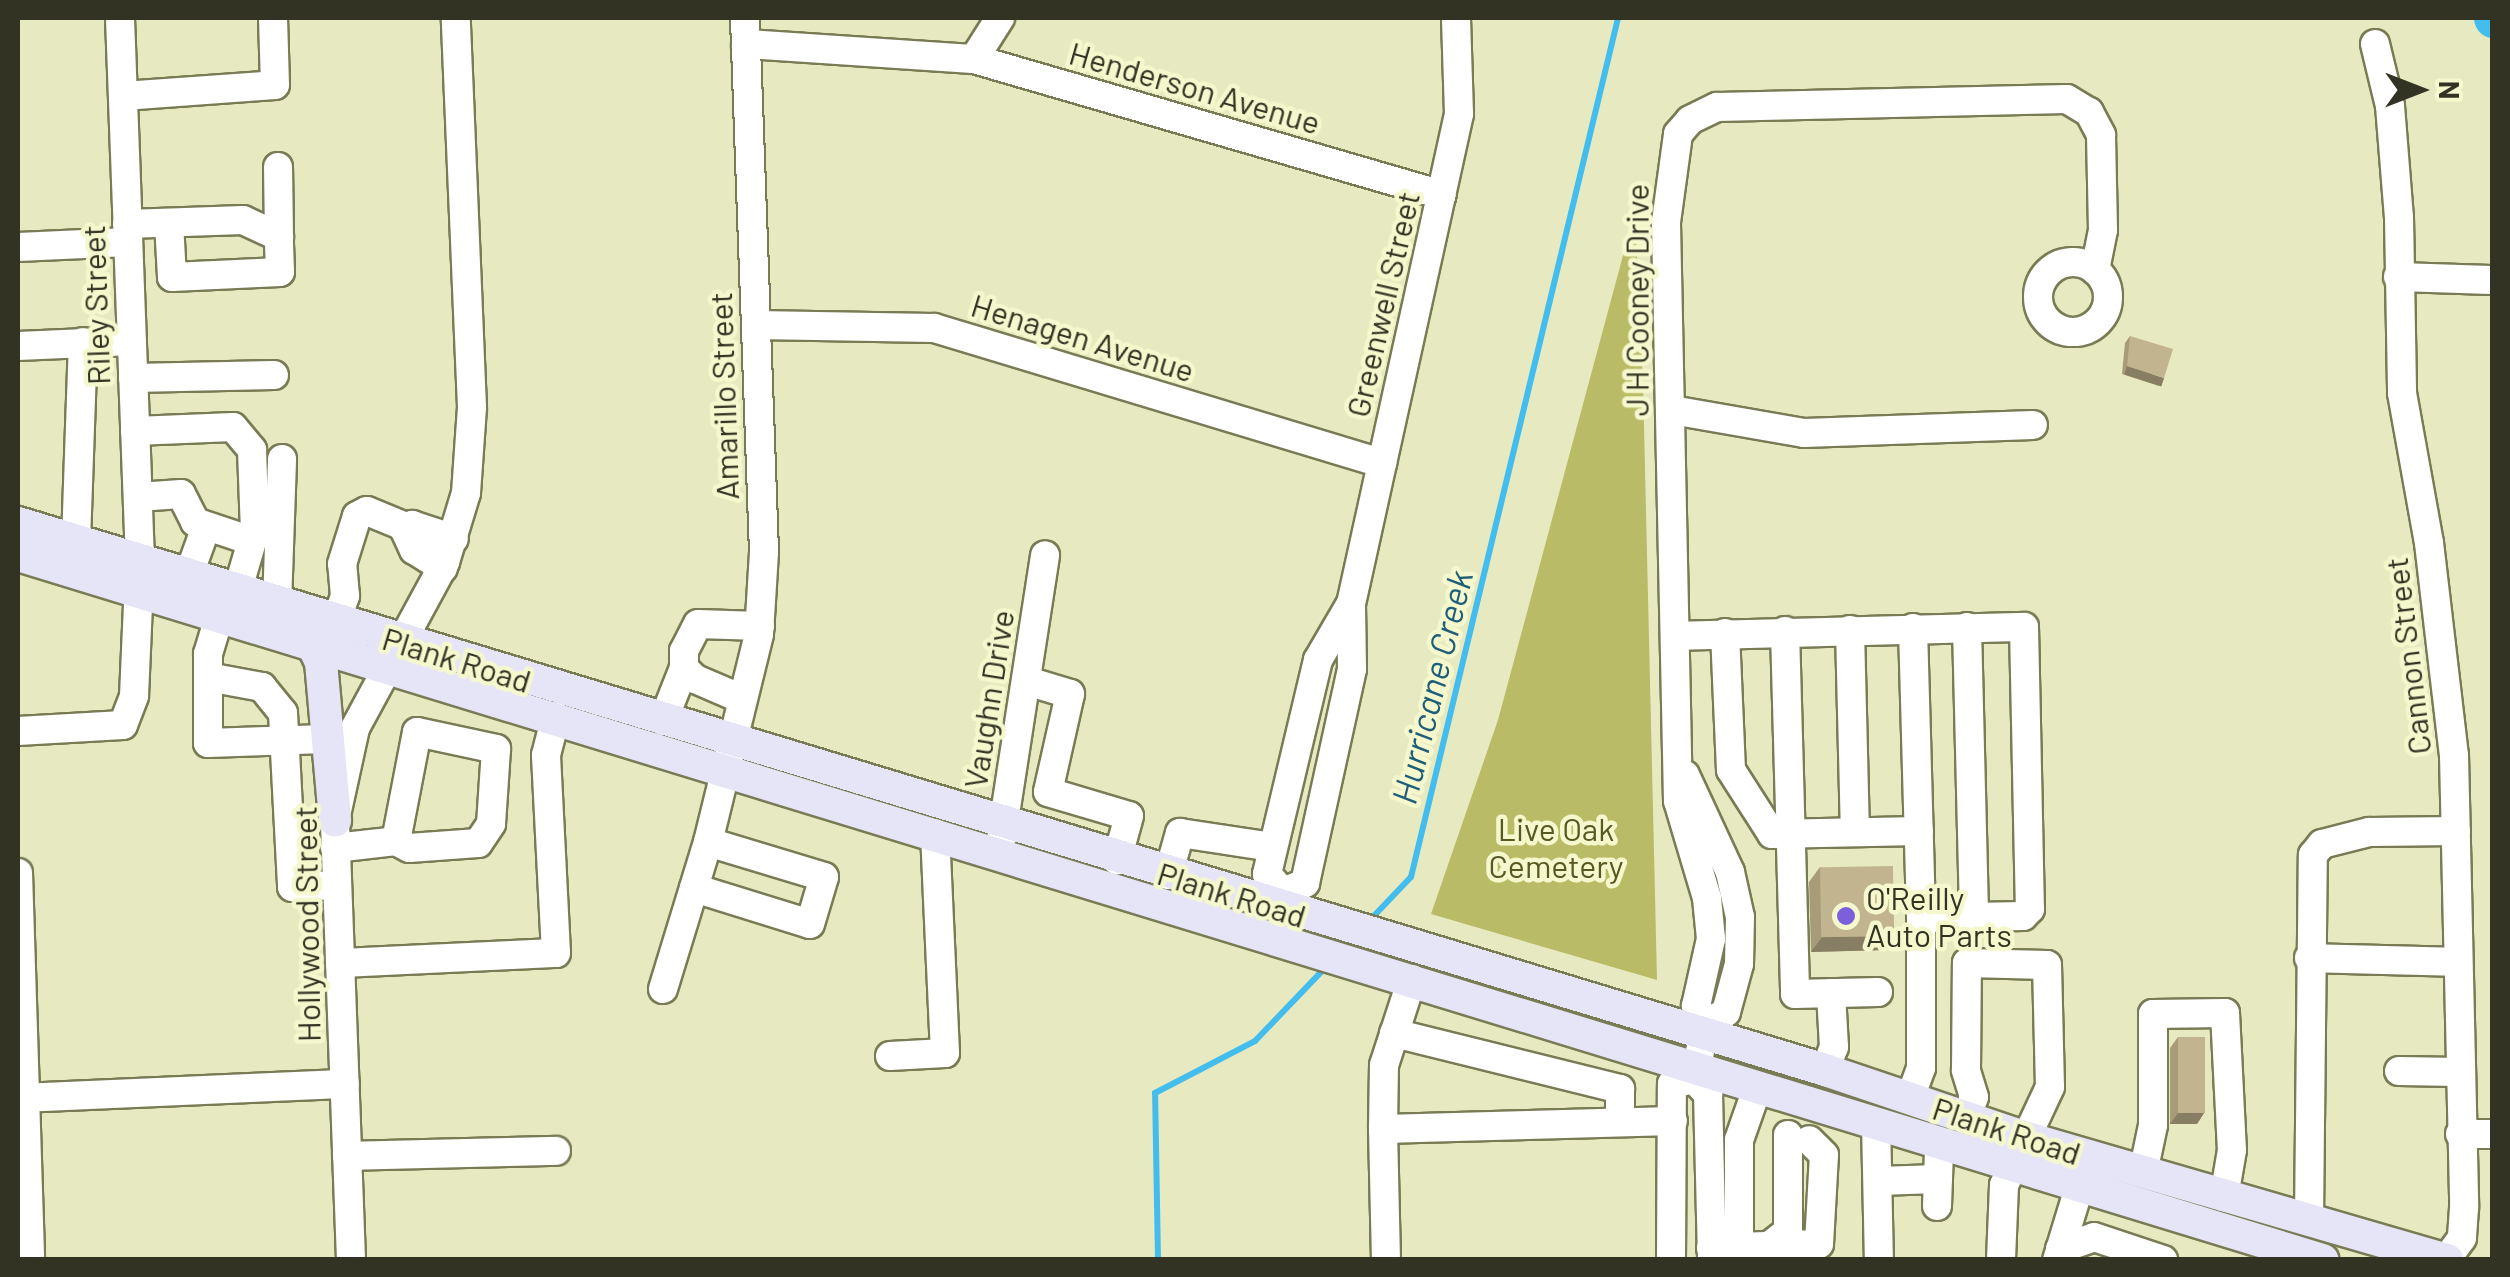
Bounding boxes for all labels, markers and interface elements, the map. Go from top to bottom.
street label: Henderson Avenue [1065,33,1325,141]
north arrow [2370,40,2470,140]
text: N [2433,81,2467,99]
street label: J H Cooney Drive [1617,184,1655,416]
street label: Greenwell Street [1337,188,1427,420]
street label: Riley Street [73,224,117,386]
street label: Henagen Avenue [967,285,1199,389]
street label: Amarillo Street [700,291,746,501]
street label: Cannon Street [2376,555,2438,757]
water label: Hurricane Creek [1382,566,1480,808]
street label: Vaughn Drive [955,607,1021,791]
street label: Plank Road [378,618,536,700]
street label: Hollywood Street [285,805,327,1043]
park label: Live Oak Cemetery [1488,810,1624,885]
street label: Plank Road [1153,853,1311,935]
place label: O'Reilly Auto Parts [1866,879,2012,954]
marker: O'Reilly Auto Parts [1835,905,1857,927]
street label: Plank Road [1928,1088,2086,1172]

